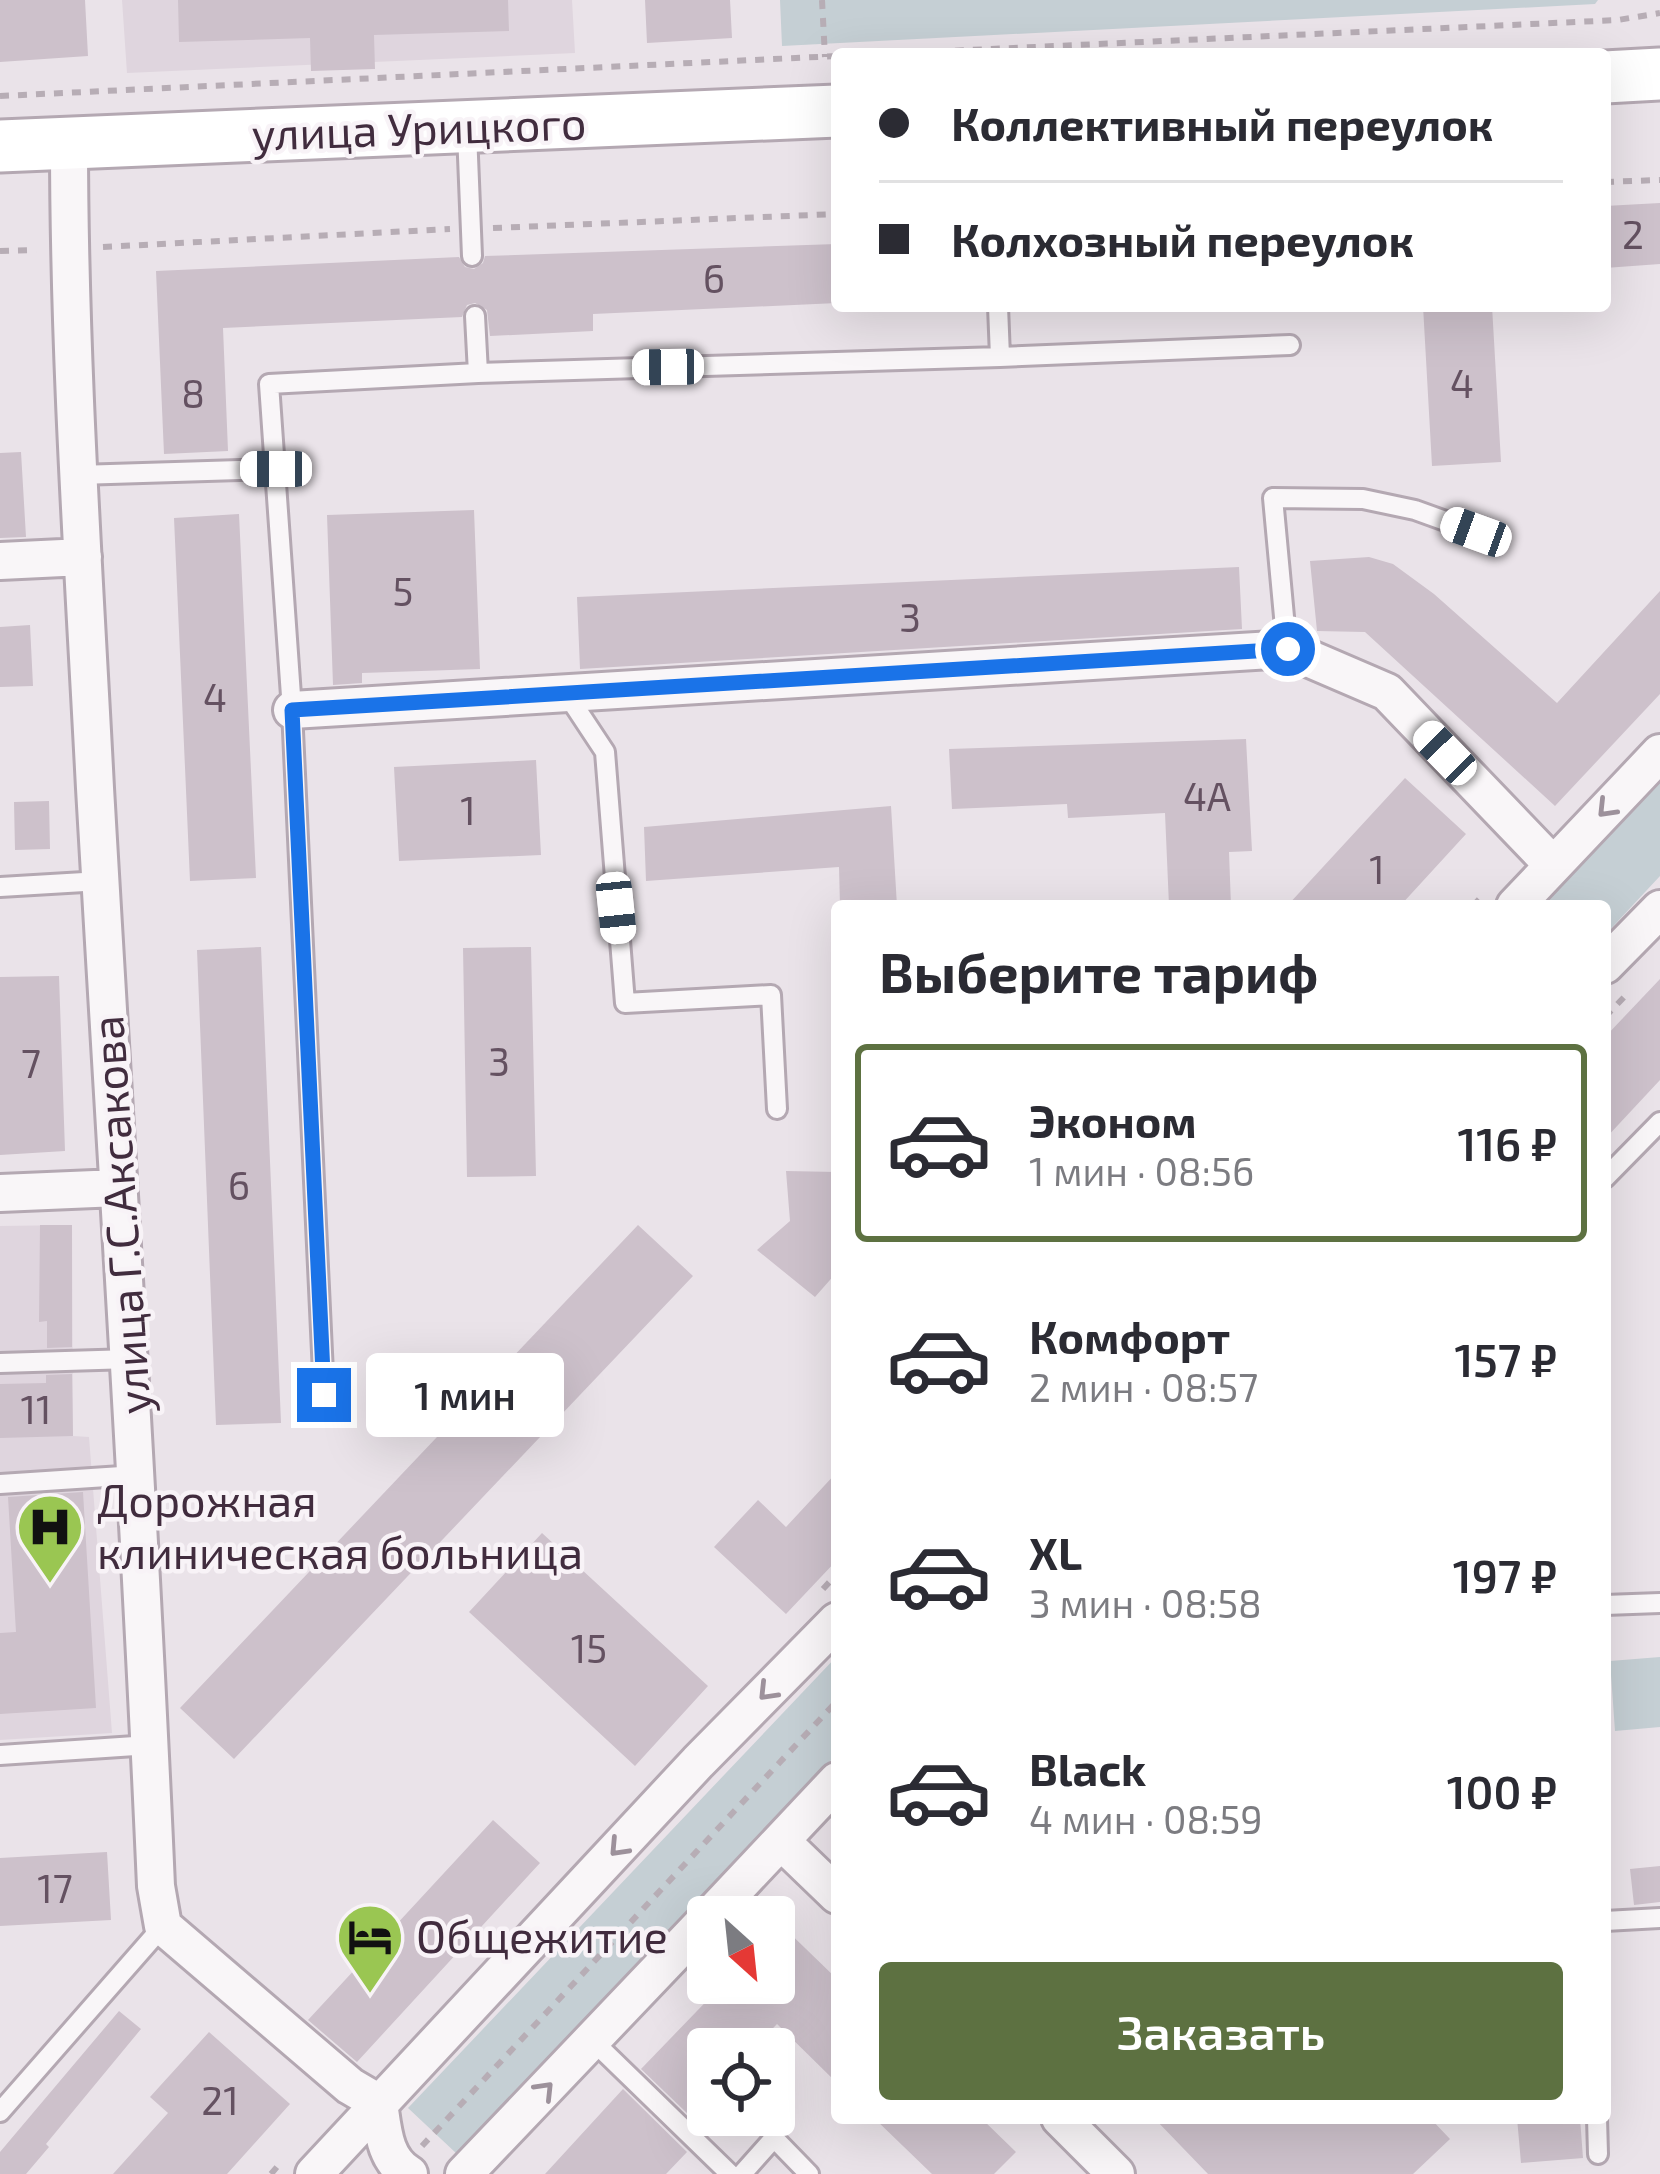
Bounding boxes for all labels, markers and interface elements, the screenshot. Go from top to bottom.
street label: улица Урицкого [251,94,587,161]
text: Коллективный переулок [951,96,1493,150]
house number: 2 [1622,210,1644,257]
text: Колхозный переулок [951,212,1414,266]
house number: 6 [703,254,725,301]
car [632,348,704,386]
house number: 4 [1450,359,1474,406]
house number: 8 [181,369,205,416]
car [240,451,312,487]
car [1436,503,1516,561]
house number: 5 [393,567,413,614]
house number: 3 [899,593,921,640]
route start [1261,622,1315,676]
house number: 4 [203,673,227,720]
car [1407,715,1483,791]
house number: 4А [1183,772,1231,819]
house number: 1 [460,786,476,833]
one-way arrow [1599,795,1621,817]
house number: 1 [1369,845,1385,892]
car [594,870,638,946]
text: Выберите тариф [879,939,1318,1004]
street label: улица Г.С.Аксакова [78,1014,161,1416]
house number: 3 [488,1037,510,1084]
house number: 7 [21,1039,41,1086]
icon: car [885,1089,993,1197]
text: Эконом [1029,1093,1197,1147]
text: 116 ₽ [1458,1116,1557,1170]
text: 1 мин · 08:56 [1029,1147,1254,1194]
house number: 6 [228,1161,250,1208]
icon: car [885,1305,993,1413]
text: Комфорт [1029,1309,1230,1363]
text: 157 ₽ [1455,1332,1557,1386]
callout: 1 мин [366,1353,564,1437]
text: 2 мин · 08:57 [1029,1363,1258,1410]
route end [297,1368,351,1422]
text: 1 мин [414,1371,516,1418]
house number: 11 [20,1385,52,1432]
place label: Дорожная клиническая больница [97,1472,583,1578]
hospital icon: Дорожная клиническая больница [15,1492,85,1586]
icon: car [885,1521,993,1629]
text: XL [1029,1525,1082,1579]
text: 197 ₽ [1453,1548,1557,1602]
text: 3 мин · 08:58 [1029,1579,1262,1626]
house number: 15 [571,1624,607,1671]
one-way arrow [760,1678,782,1700]
icon: car [885,1737,993,1845]
text: Black [1029,1741,1146,1795]
text: 100 ₽ [1447,1764,1557,1818]
text: 4 мин · 08:59 [1029,1795,1263,1842]
one-way arrow [610,1834,632,1856]
house number: 17 [37,1864,73,1911]
north arrow [687,1896,795,2004]
map controls [687,1896,795,2136]
hotel icon: Общежитие [335,1902,405,1996]
place label: Общежитие [416,1908,668,1962]
button: Заказать [879,1962,1563,2100]
button: locate [687,2028,795,2136]
house number: 21 [201,2076,239,2123]
one-way arrow [530,2082,552,2103]

